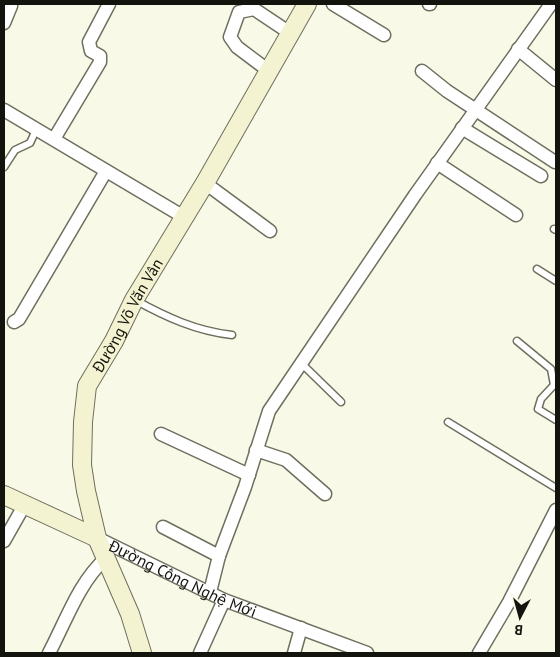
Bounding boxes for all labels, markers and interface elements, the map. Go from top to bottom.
street label: Đường Võ Văn Vân [87,254,167,377]
street label: Đường Công Nghệ Mới [105,535,260,621]
north arrow [495,592,545,642]
text: B [514,621,524,639]

